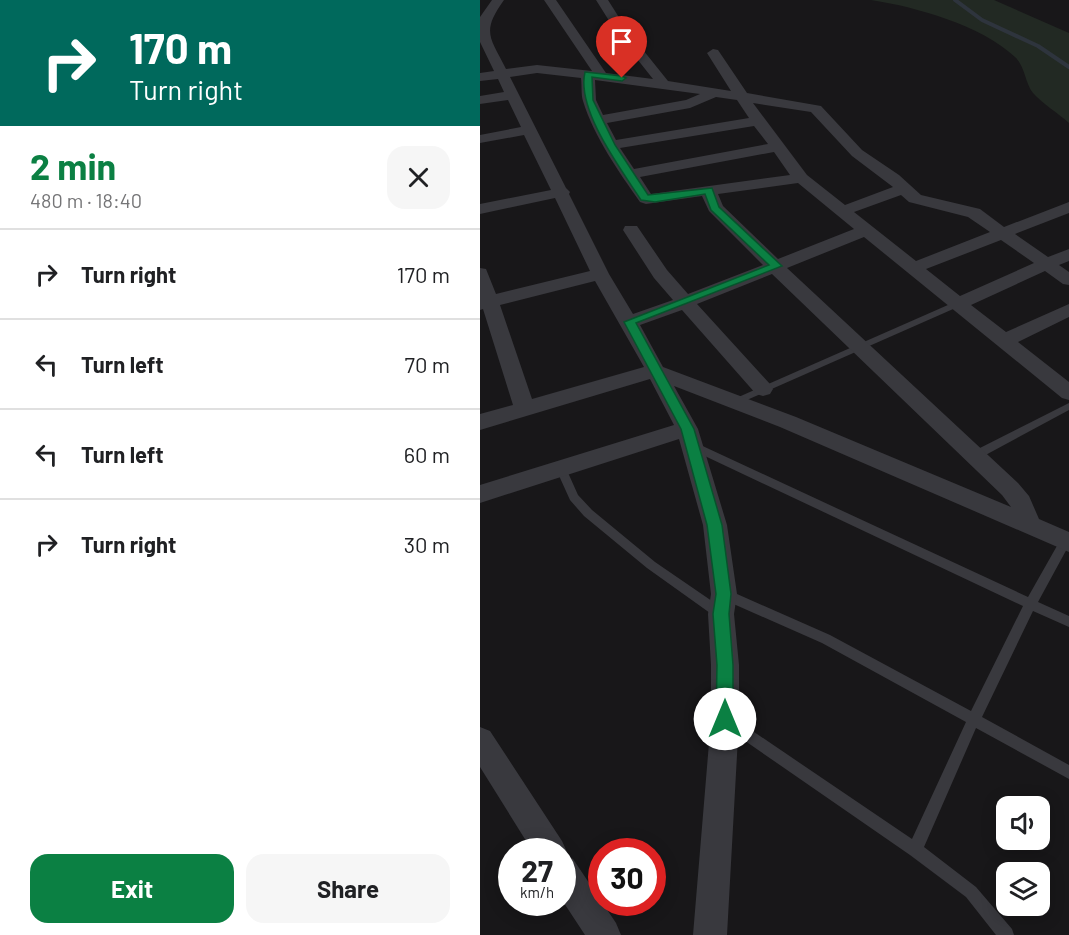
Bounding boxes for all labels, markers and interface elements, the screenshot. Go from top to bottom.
pin [596,16,647,78]
text: 170 m [129,22,232,72]
icon: right [30,24,108,102]
icon: arrive [605,25,638,58]
text: Turn right [129,73,243,105]
text: 2 min [30,144,116,187]
button: close [387,146,450,209]
text: 480 m · 18:40 [30,188,142,212]
icon: right [30,258,63,291]
text: Turn right [81,261,176,287]
text: 170 m [397,261,450,287]
icon: left [30,348,63,381]
text: Turn left [81,351,164,377]
text: 70 m [405,351,450,377]
icon: left [30,438,63,471]
text: Turn left [81,441,164,467]
text: 60 m [404,441,450,467]
icon: right [30,528,63,561]
text: Turn right [81,531,176,557]
text: 30 m [404,531,450,557]
position arrow [693,687,757,751]
map controls [996,796,1050,916]
button: sound [996,796,1050,850]
speed limit sign: 30 [588,838,666,916]
text: 27 [521,852,553,888]
button: Exit [30,854,234,923]
button: Share [246,854,450,923]
button: layers [996,862,1050,916]
text: km/h [520,883,554,901]

